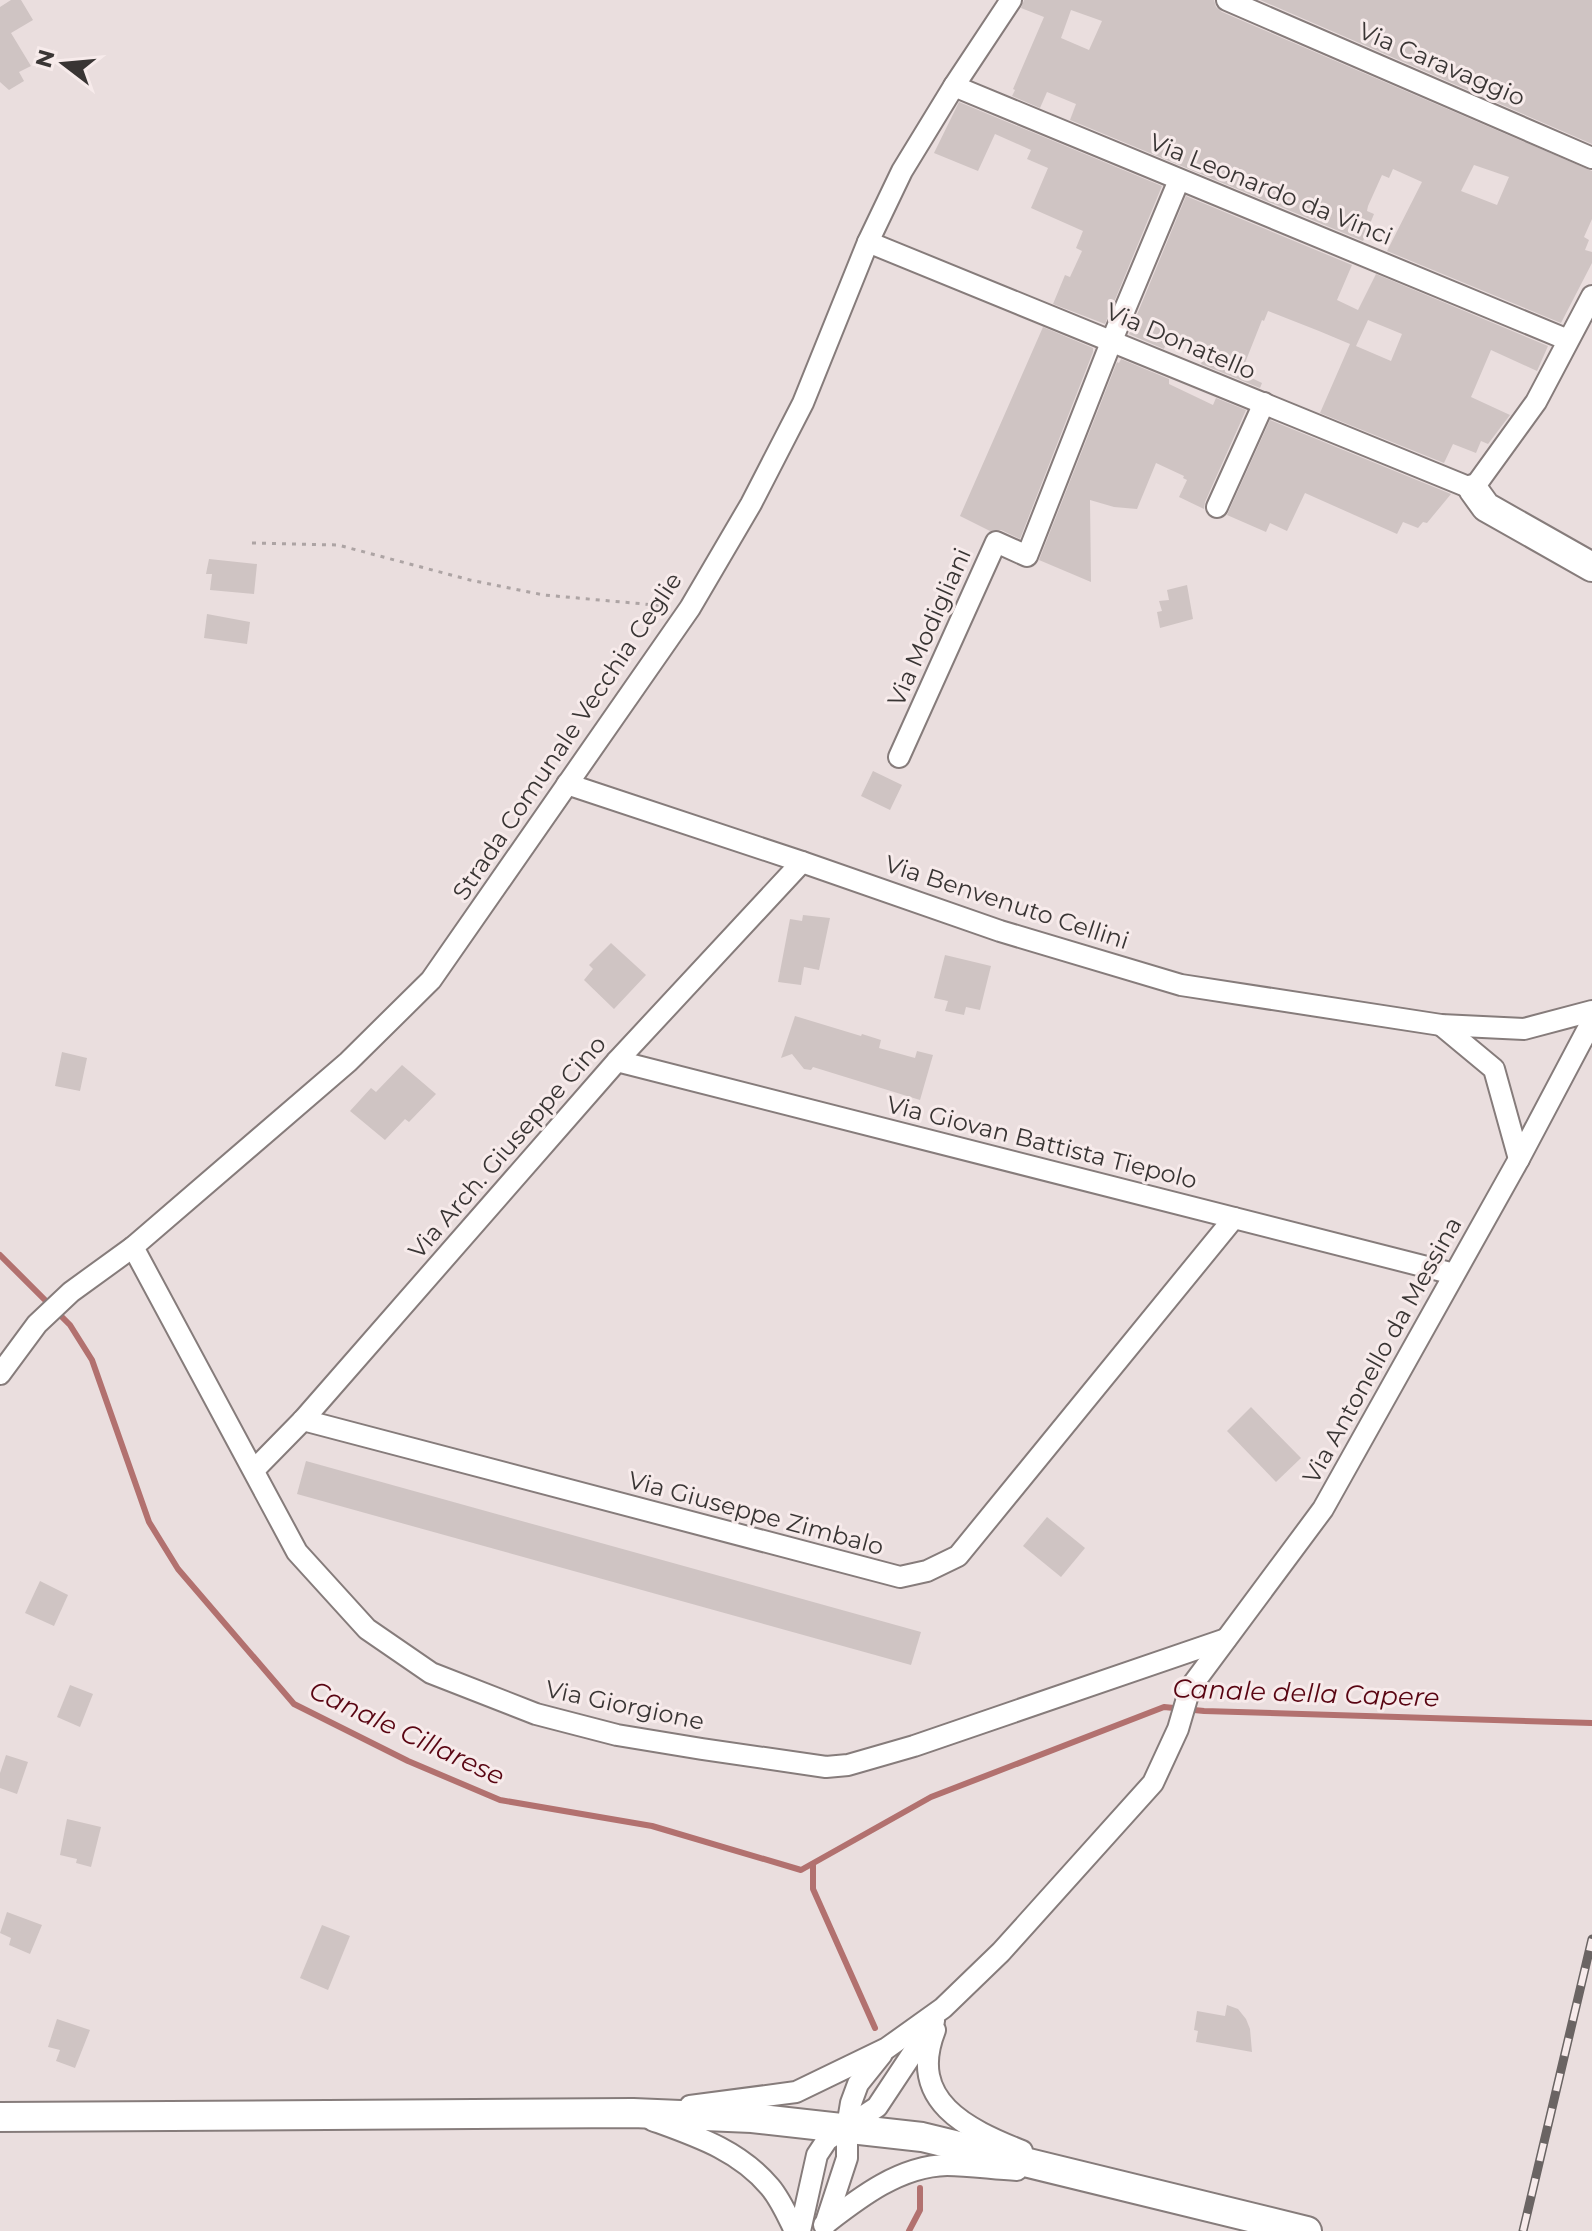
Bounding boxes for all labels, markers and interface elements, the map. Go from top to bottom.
street label: Via Caravaggio [1354,16,1530,112]
north arrow [24,24,104,104]
text: N [30,46,61,71]
street label: Via Leonardo da Vinci [1145,127,1397,251]
street label: Via Donatello [1102,296,1260,386]
street label: Via Modigliani [881,543,977,711]
street label: Strada Comunale Vecchia Ceglie [446,567,688,905]
street label: Via Benvenuto Cellini [881,849,1133,955]
street label: Via Arch. Giuseppe Cino [402,1030,612,1264]
street label: Via Giovan Battista Tiepolo [884,1089,1200,1195]
street label: Via Antonello da Messina [1297,1212,1467,1488]
street label: Via Giuseppe Zimbalo [625,1465,887,1561]
water label: Canale della Capere [1172,1672,1440,1714]
water label: Canale Cillarese [304,1674,510,1792]
street label: Via Giorgione [543,1674,707,1736]

